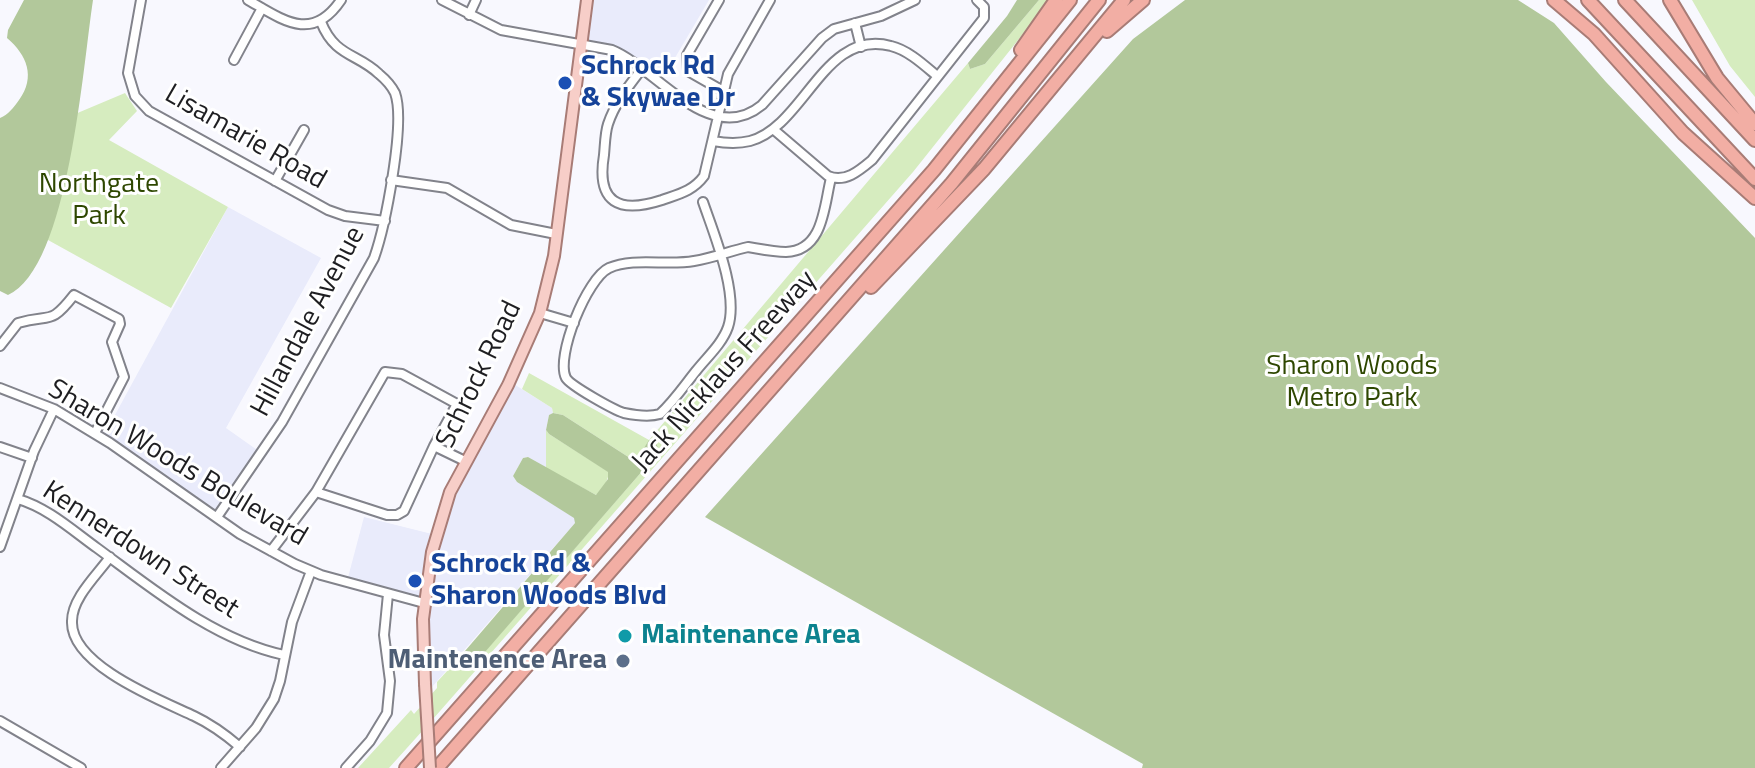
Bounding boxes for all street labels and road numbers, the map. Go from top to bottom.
street label: Lisamarie Road [158,78,332,198]
street label: Hillandale Avenue [245,221,373,423]
street label: Jack Nicklaus Freeway [626,264,824,480]
street label: Schrock Road [430,296,530,454]
street label: Sharon Woods Boulevard [41,373,313,555]
street label: Kennerdown Street [36,475,244,627]

